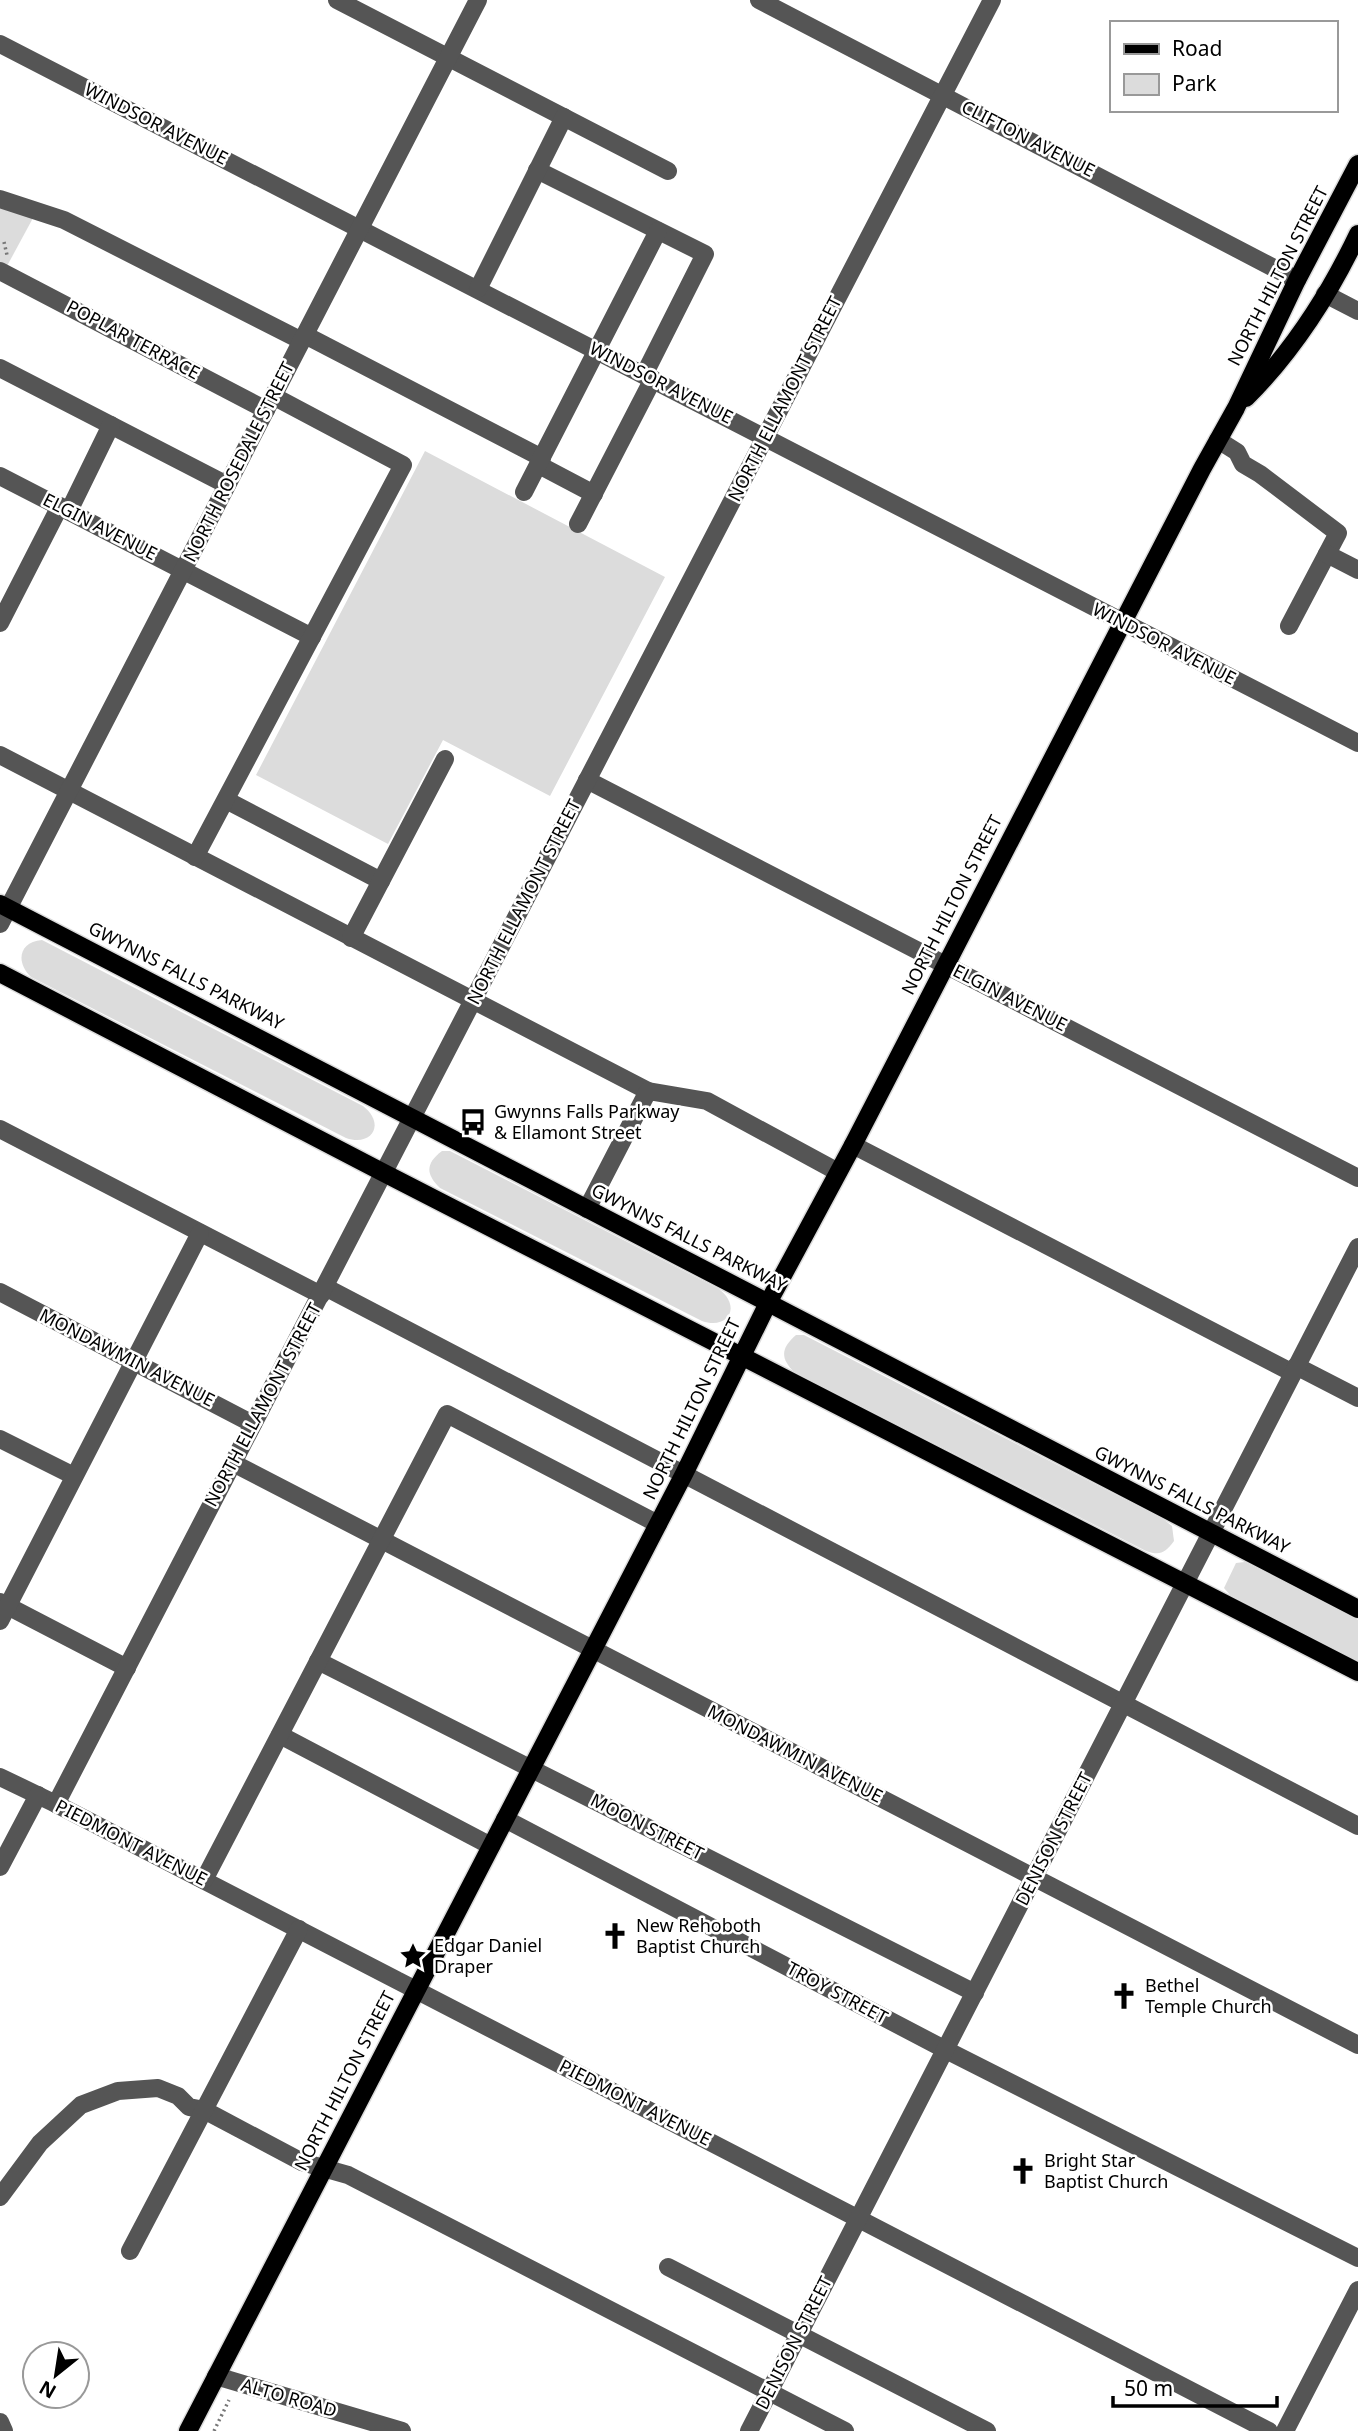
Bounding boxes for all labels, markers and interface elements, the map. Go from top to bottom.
legend [1110,21,1337,112]
text: Road [1172,34,1222,62]
text: Park [1172,69,1217,97]
street label: WINDSOR AVENUE [81,77,232,170]
street label: CLIFTON AVENUE [958,94,1099,182]
street label: NORTH HILTON STREET [1221,182,1333,369]
street label: NORTH ELLAMONT STREET [722,292,846,505]
street label: POPLAR TERRACE [63,294,204,384]
street label: WINDSOR AVENUE [586,336,737,429]
street label: NORTH ROSEDALE STREET [177,357,299,566]
street label: ELGIN AVENUE [39,487,162,565]
street label: WINDSOR AVENUE [1089,597,1240,690]
street label: NORTH ELLAMONT STREET [461,795,585,1008]
street label: NORTH HILTON STREET [895,811,1007,998]
street label: GWYNNS FALLS PARKWAY [85,915,289,1035]
street label: ELGIN AVENUE [949,958,1072,1036]
place label: Gwynns Falls Parkway & Ellamont Street [494,1099,680,1144]
bus stop icon: Gwynns Falls Parkway & Ellamont Street [458,1107,488,1137]
street label: GWYNNS FALLS PARKWAY [588,1177,792,1297]
street label: NORTH ELLAMONT STREET [198,1299,326,1510]
street label: MONDAWMIN AVENUE [36,1302,219,1412]
street label: NORTH HILTON STREET [637,1314,745,1503]
street label: GWYNNS FALLS PARKWAY [1091,1439,1295,1559]
street label: MONDAWMIN AVENUE [704,1698,887,1808]
street label: DENISON STREET [1009,1768,1097,1909]
street label: MOON STREET [587,1787,708,1865]
street label: PIEDMONT AVENUE [51,1793,211,1891]
place label: New Rehoboth Baptist Church [636,1913,761,1958]
church icon: New Rehoboth Baptist Church [600,1921,630,1951]
place label: Edgar Daniel Draper [434,1933,542,1978]
place icon: Edgar Daniel Draper [398,1941,428,1971]
street label: TROY STREET [783,1955,892,2029]
place label: Bethel Temple Church [1145,1973,1272,2018]
church icon: Bethel Temple Church [1109,1981,1139,2011]
street label: NORTH HILTON STREET [288,1987,400,2174]
street label: PIEDMONT AVENUE [555,2053,715,2151]
place label: Bright Star Baptist Church [1044,2148,1168,2193]
church icon: Bright Star Baptist Church [1008,2156,1038,2186]
street label: DENISON STREET [749,2272,837,2413]
north arrow [21,2340,91,2410]
scale bar [1113,2364,1278,2408]
street label: ALTO ROAD [239,2372,340,2422]
text: 50 m [1124,2374,1173,2402]
text: N [34,2375,61,2405]

